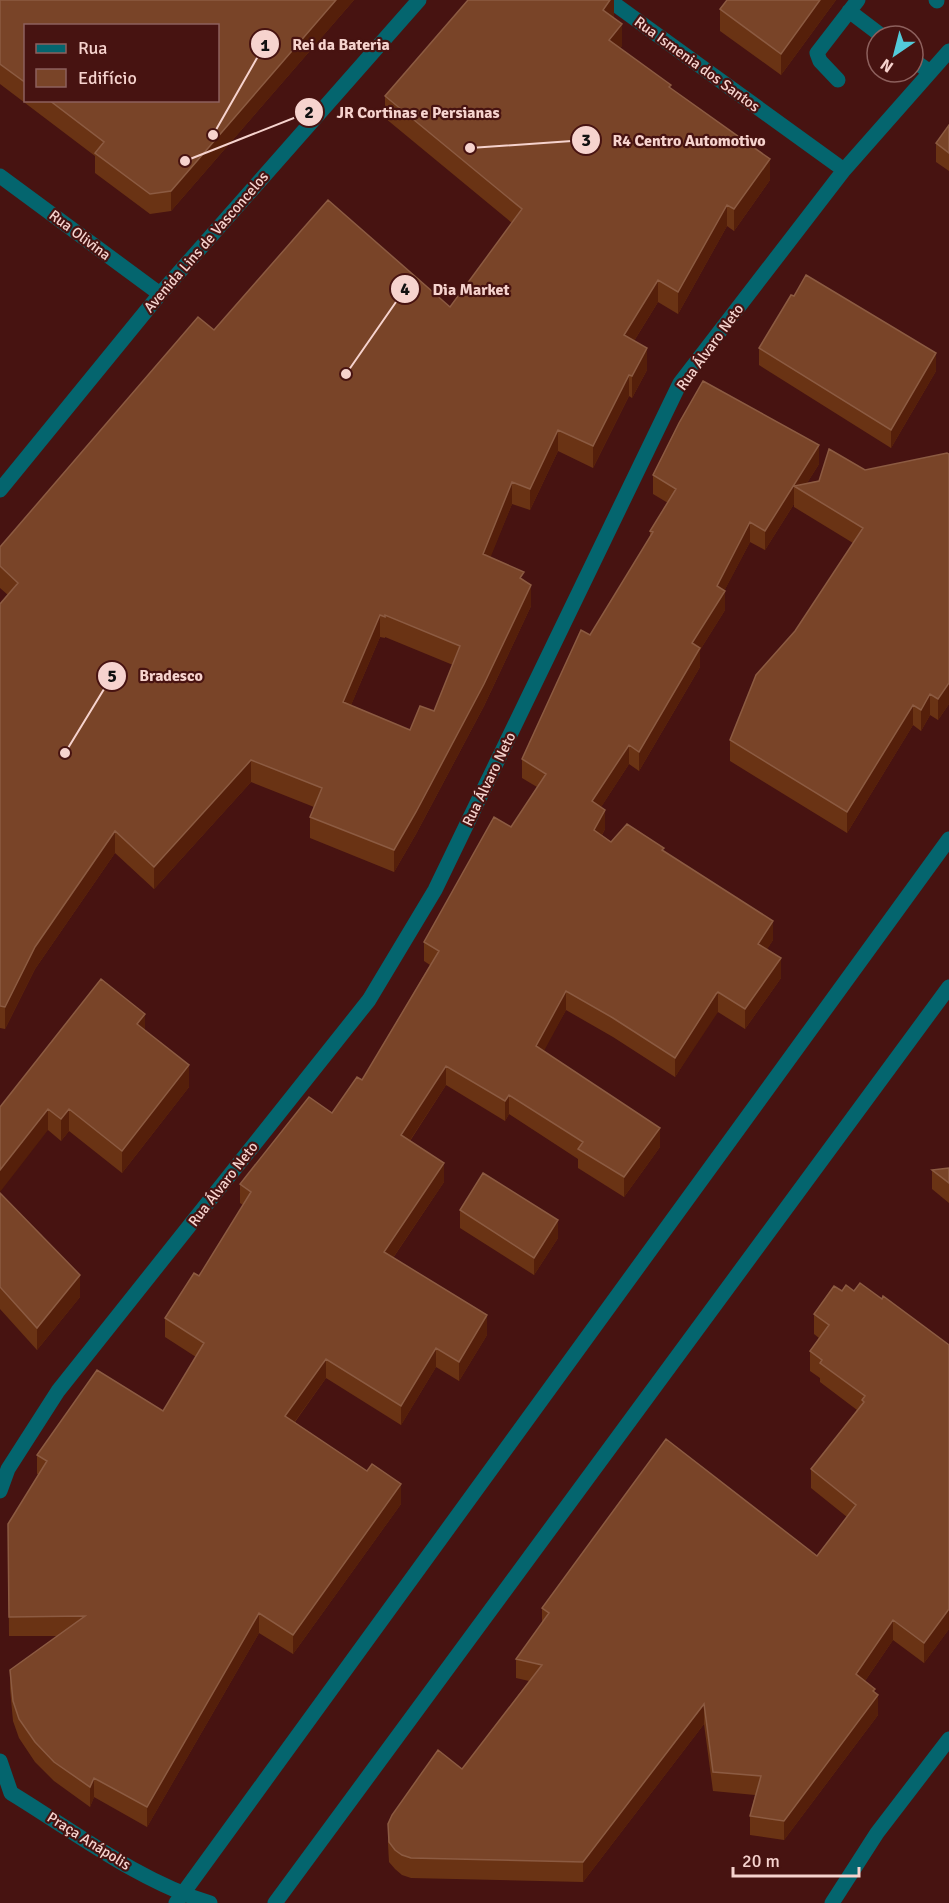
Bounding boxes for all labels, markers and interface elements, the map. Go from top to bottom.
street label: Rua Ismenia dos Santos [631,12,764,116]
legend [24,24,219,102]
north arrow [865,24,925,84]
callout: Rei da Bateria [250,27,402,61]
text: 1 [260,34,270,56]
text: Rei da Bateria [292,35,390,55]
text: Rua [78,37,107,59]
text: N [877,54,897,77]
text: Edifício [78,67,137,89]
callout: JR Cortinas e Persianas [294,95,512,129]
text: 2 [304,101,314,123]
text: JR Cortinas e Persianas [336,103,500,123]
callout: R4 Centro Automotivo [571,123,778,157]
text: 3 [581,129,591,151]
text: R4 Centro Automotivo [612,131,766,151]
street label: Avenida Lins de Vasconcelos [140,168,272,316]
street label: Rua Olivina [46,206,114,264]
callout: Dia Market [390,272,521,306]
text: 4 [400,278,410,300]
text: Dia Market [432,280,510,300]
street label: Rua Álvaro Neto [672,300,747,394]
callout: Bradesco [97,659,215,693]
text: 5 [107,665,117,687]
text: Bradesco [139,666,203,686]
street label: Rua Álvaro Neto [458,728,520,829]
street label: Rua Álvaro Neto [184,1137,262,1230]
street label: Praça Anápolis [44,1808,134,1874]
scale bar [733,1840,859,1878]
text: 20 m [742,1850,780,1872]

